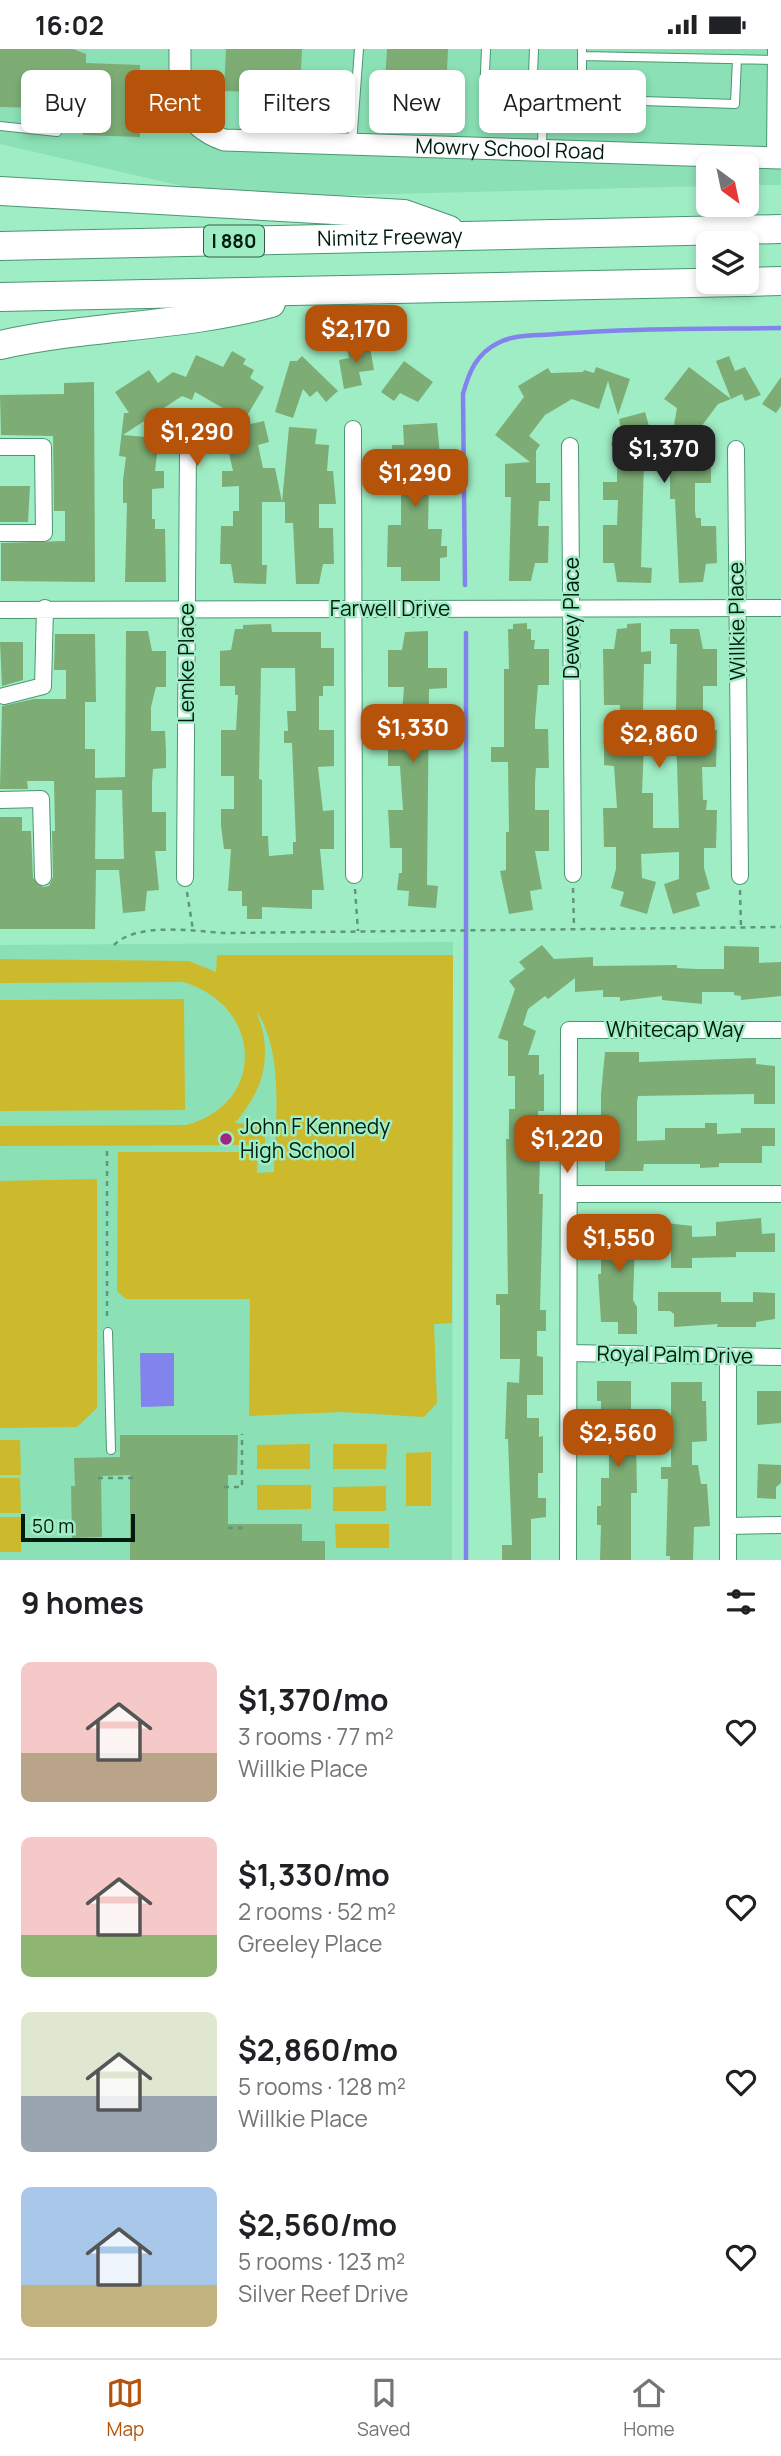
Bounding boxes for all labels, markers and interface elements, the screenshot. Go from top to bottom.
text: 16:02 [35,7,104,43]
chip: Buy [21,70,111,133]
chip: Rent [125,70,225,133]
chip: Filters [239,70,355,133]
chip: New [369,70,465,133]
chip: Apartment [479,70,646,133]
street label: Mowry School Road [415,131,605,165]
north arrow [696,154,760,217]
map controls [696,154,759,294]
street label: Nimitz Freeway [317,221,463,252]
road number: I 880 [204,225,264,257]
button: layers [696,231,759,294]
pin: $2,170 [299,305,413,365]
text: $2,170 [321,312,391,344]
pin: $1,290 [140,409,254,468]
text: $1,290 [160,415,234,447]
pin: $1,370 [607,425,721,485]
text: $1,370 [628,432,700,464]
pin: $1,290 [358,449,472,509]
text: $1,290 [378,456,452,488]
street label: Dewey Place [557,557,585,679]
street label: Willkie Place [721,561,751,681]
street label: Farwell Drive [330,594,450,622]
street label: Lemke Place [172,603,200,723]
pin: $1,330 [356,705,470,764]
text: $1,330 [377,711,449,743]
pin: $2,860 [602,711,716,770]
text: $2,860 [620,717,698,749]
street label: Whitecap Way [606,1015,744,1043]
place label: John F Kennedy High School [240,1112,390,1164]
pin: $1,220 [510,1115,624,1175]
text: $1,220 [530,1122,604,1154]
marker: John F Kennedy High School [218,1131,234,1147]
pin: $1,550 [562,1215,676,1274]
text: $1,550 [583,1221,655,1253]
street label: Royal Palm Drive [597,1339,754,1369]
pin: $2,560 [561,1409,675,1469]
text: $2,560 [579,1416,657,1448]
scale bar [21,1511,135,1543]
text: 50 m [32,1513,74,1539]
text: 9 homes [21,1582,144,1623]
icon: filters [722,1583,760,1621]
text: $1,370/mo [238,1679,388,1720]
icon: home [77,1690,161,1774]
icon: heart [722,1713,760,1751]
text: 3 rooms · 77 m² [238,1720,394,1752]
text: Willkie Place [238,1752,368,1784]
text: $1,330/mo [238,1854,390,1895]
icon: home [77,1865,161,1949]
icon: heart [722,1888,760,1926]
text: 2 rooms · 52 m² [238,1895,396,1927]
text: Greeley Place [238,1927,382,1959]
text: $2,860/mo [238,2029,398,2070]
icon: home [77,2040,161,2124]
icon: heart [722,2063,760,2101]
text: 5 rooms · 128 m² [238,2070,406,2102]
text: Willkie Place [238,2102,368,2134]
text: $2,560/mo [238,2204,397,2245]
icon: home [77,2215,161,2299]
icon: heart [722,2238,760,2276]
text: 5 rooms · 123 m² [238,2245,405,2277]
text: Silver Reef Drive [238,2277,408,2309]
tab: Map [106,2374,144,2442]
tab: Saved [357,2374,411,2442]
tab: Home [623,2374,675,2442]

